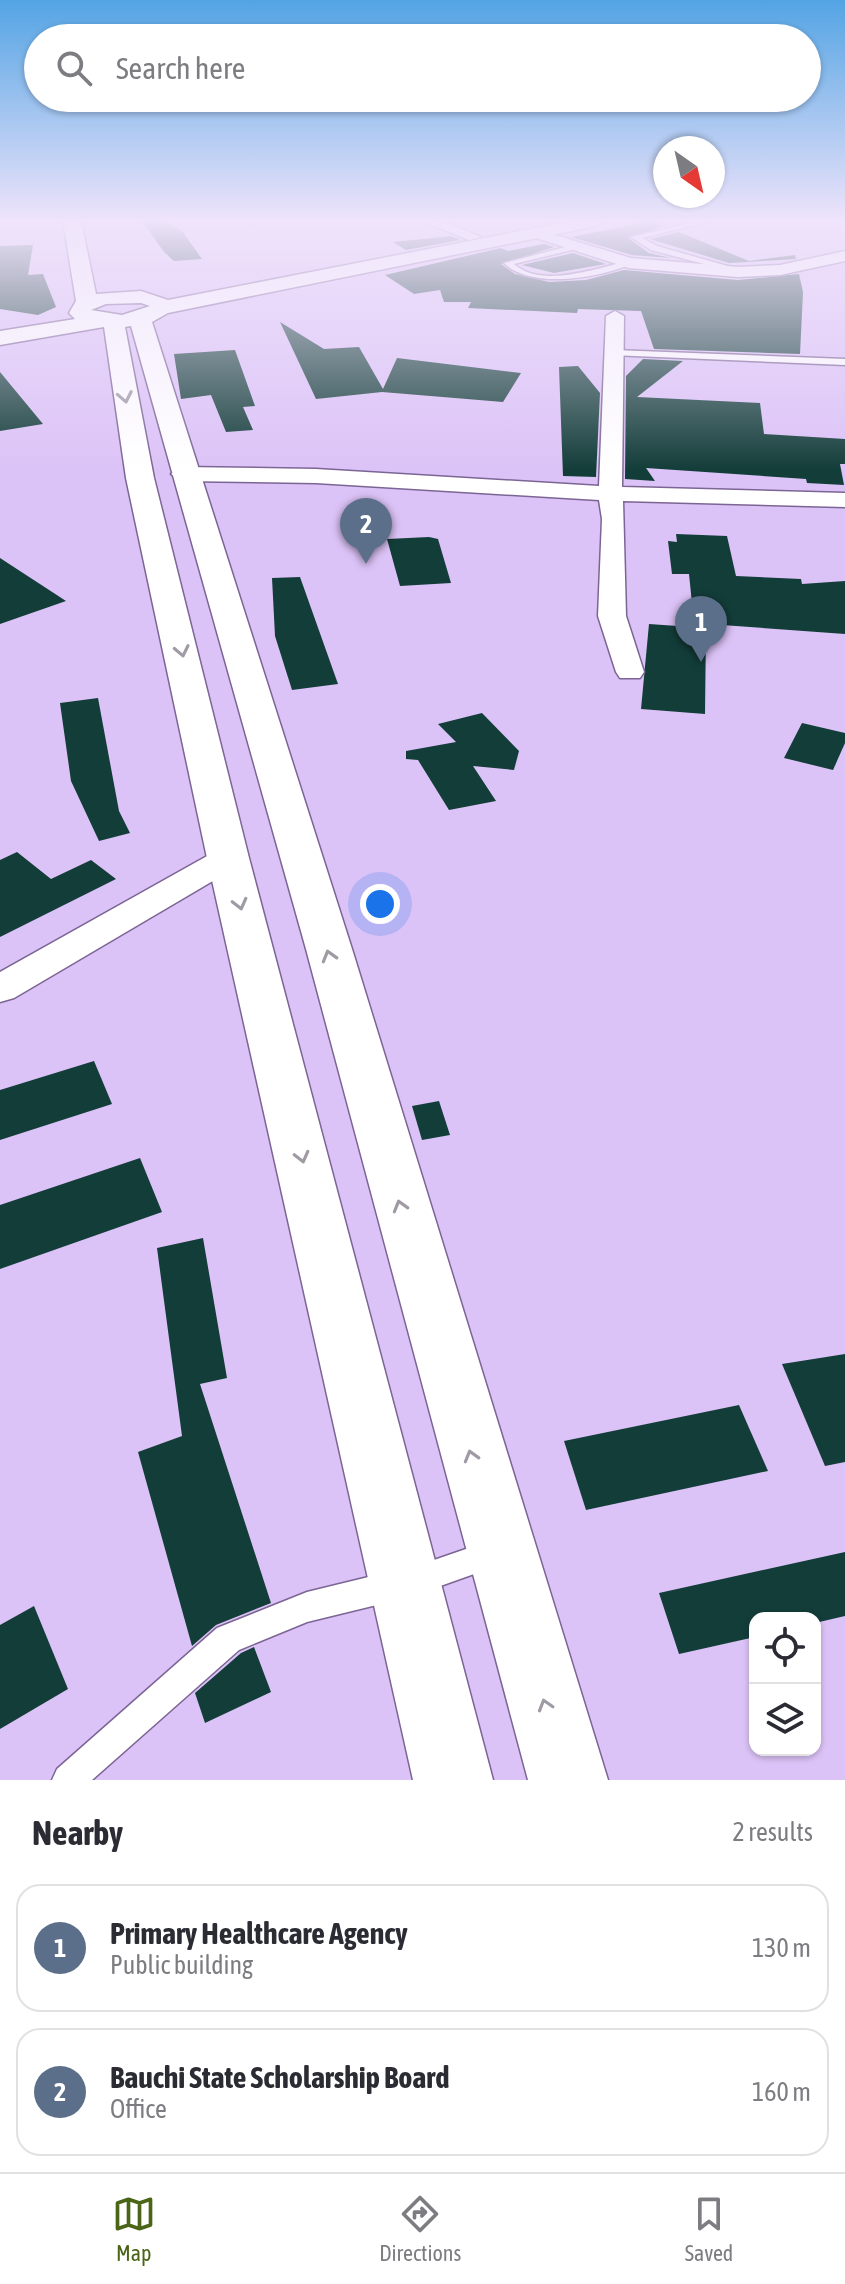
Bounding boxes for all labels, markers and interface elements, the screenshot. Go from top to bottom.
search box [24,24,821,112]
icon: search [52,46,96,90]
text: Search here [116,51,245,85]
north arrow [653,136,725,208]
one-way arrow [115,390,132,404]
pin: 2 [340,498,392,564]
pin: 1 [675,596,727,662]
one-way arrow [173,643,190,657]
your location [360,884,400,924]
one-way arrow [230,897,247,911]
one-way arrow [322,949,338,963]
one-way arrow [292,1149,309,1163]
one-way arrow [393,1200,409,1214]
one-way arrow [464,1450,480,1464]
map controls [749,1612,821,1756]
button: locate [749,1612,821,1684]
button: layers [749,1684,821,1756]
one-way arrow [538,1699,554,1713]
text: Nearby [32,1813,123,1852]
text: 2 results [732,1817,813,1847]
text: Primary Healthcare Agency [110,1916,408,1950]
text: 1 [54,1933,66,1963]
text: 130 m [752,1933,811,1963]
text: Public building [110,1950,253,1980]
text: Bauchi State Scholarship Board [110,2060,449,2094]
text: 2 [54,2077,66,2107]
text: 160 m [752,2077,811,2107]
text: Office [110,2094,167,2124]
tab: Map [112,2192,156,2266]
tab: Directions [379,2192,461,2266]
tab: Saved [685,2192,733,2266]

